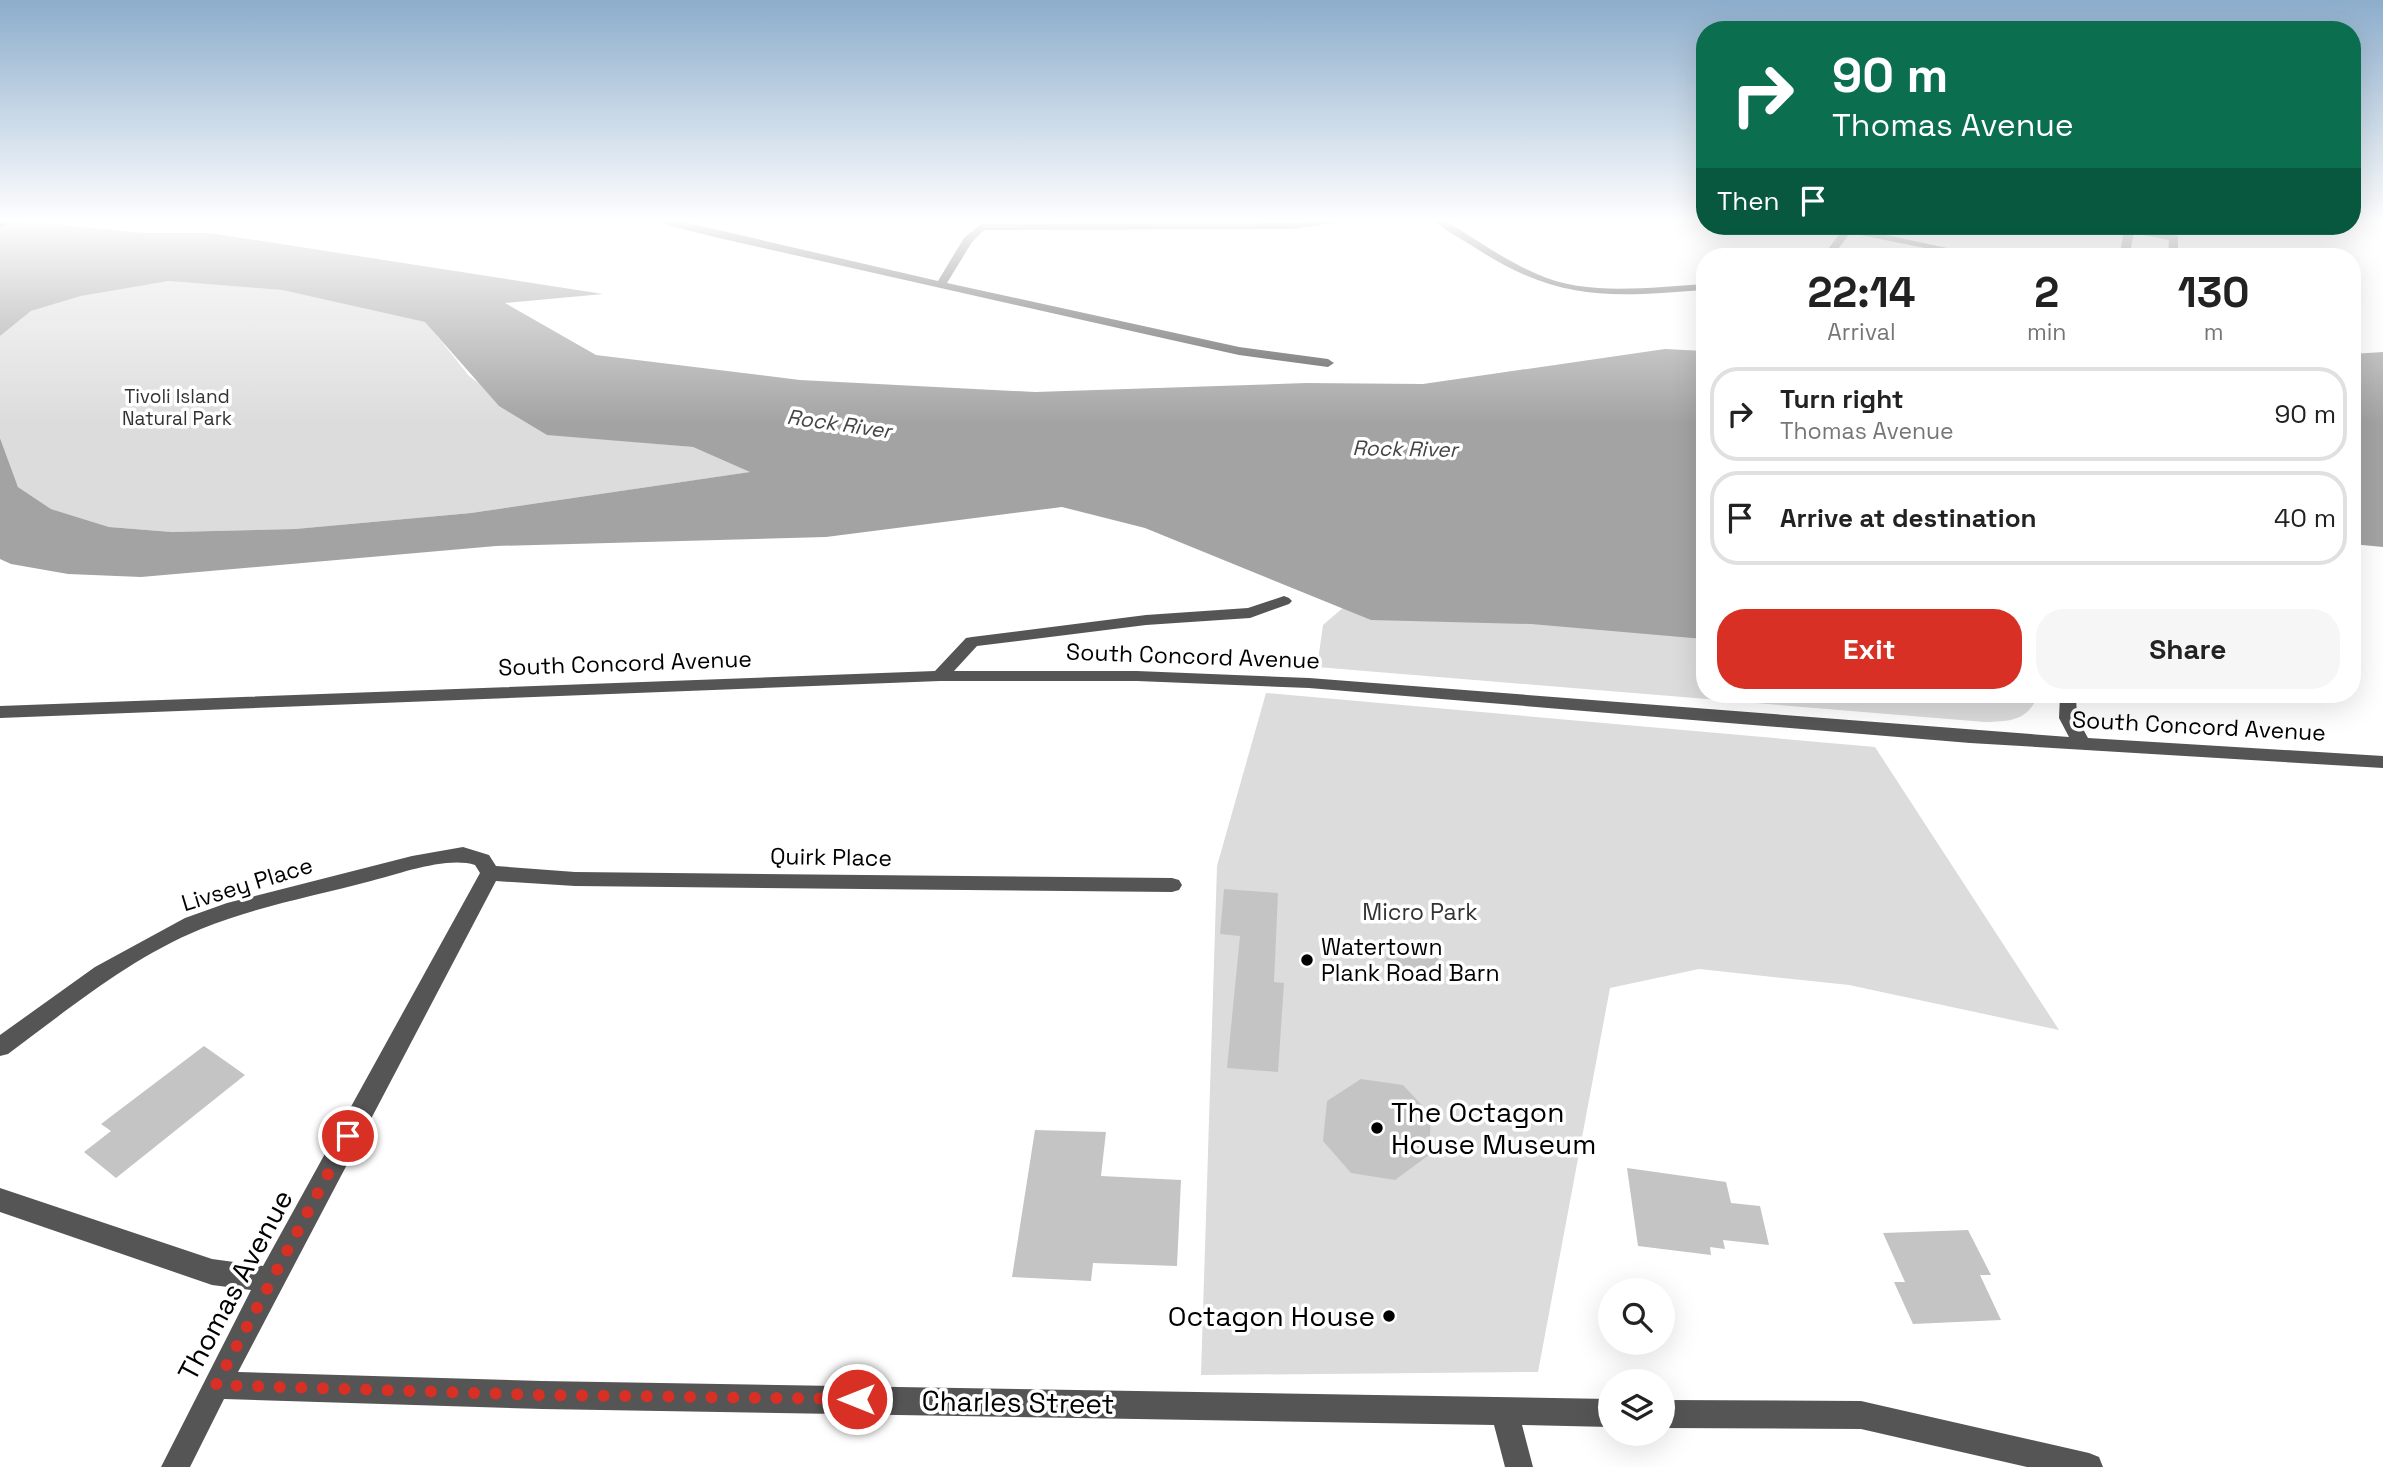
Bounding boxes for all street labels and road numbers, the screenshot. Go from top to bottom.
street label: South Concord Avenue [1066,637,1320,675]
street label: South Concord Avenue [498,644,752,682]
street label: South Concord Avenue [2071,704,2327,748]
street label: Quirk Place [770,841,892,873]
street label: Livsey Place [178,850,316,918]
street label: Thomas Avenue [169,1183,301,1387]
street label: Charles Street [921,1382,1115,1422]

